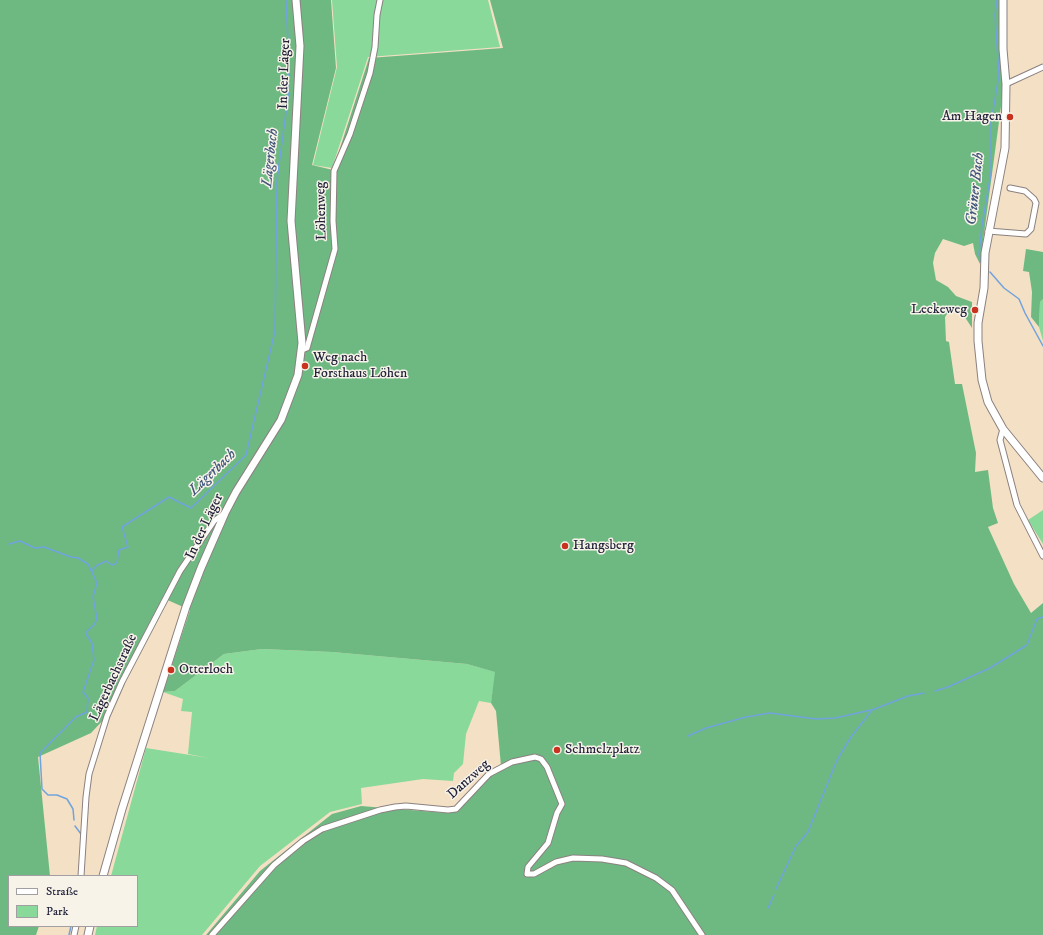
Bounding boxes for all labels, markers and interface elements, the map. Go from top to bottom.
street label: In der Läger [275,38,295,110]
place label: Am Hagen [942,109,1002,125]
marker: Am Hagen [1005,112,1015,122]
water label: Lägerbach [259,128,283,188]
water label: Grüner Bach [963,152,989,226]
street label: Löhenweg [313,181,331,241]
place label: Leckeweg [911,302,967,318]
marker: Leckeweg [970,305,980,315]
place label: Weg nach Forsthaus Löhen [313,350,407,382]
marker: Weg nach Forsthaus Löhen [300,361,310,371]
water label: Lägerbach [186,446,240,500]
street label: In der Läger [182,491,228,563]
place label: Hangsberg [573,538,634,554]
marker: Hangsberg [560,541,570,551]
street label: Lägerbachstraße [86,632,142,724]
place label: Otterloch [179,662,233,678]
marker: Otterloch [166,665,176,675]
place label: Schmelzplatz [565,742,640,758]
marker: Schmelzplatz [552,745,562,755]
street label: Danzweg [444,757,494,803]
legend [8,875,138,927]
text: Straße [46,884,78,899]
text: Park [46,904,68,919]

